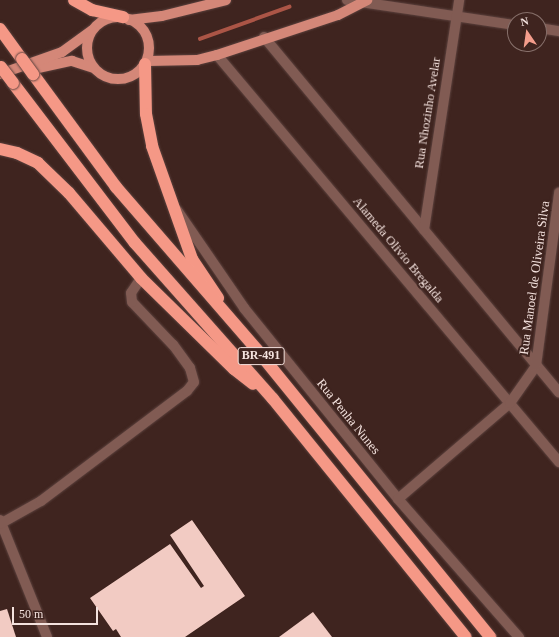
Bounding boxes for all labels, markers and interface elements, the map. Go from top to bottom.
north arrow [507,12,547,52]
text: N [519,15,530,28]
street label: Rua Nhozinho Avelar [411,56,445,170]
street label: Alameda Olivio Bregalda [349,194,447,306]
street label: Rua Manoel de Oliveira Silva [516,200,554,356]
road number: BR-491 [237,346,285,366]
street label: Rua Penha Nunes [313,376,383,458]
scale bar [14,599,100,625]
text: 50 m [19,607,43,621]

